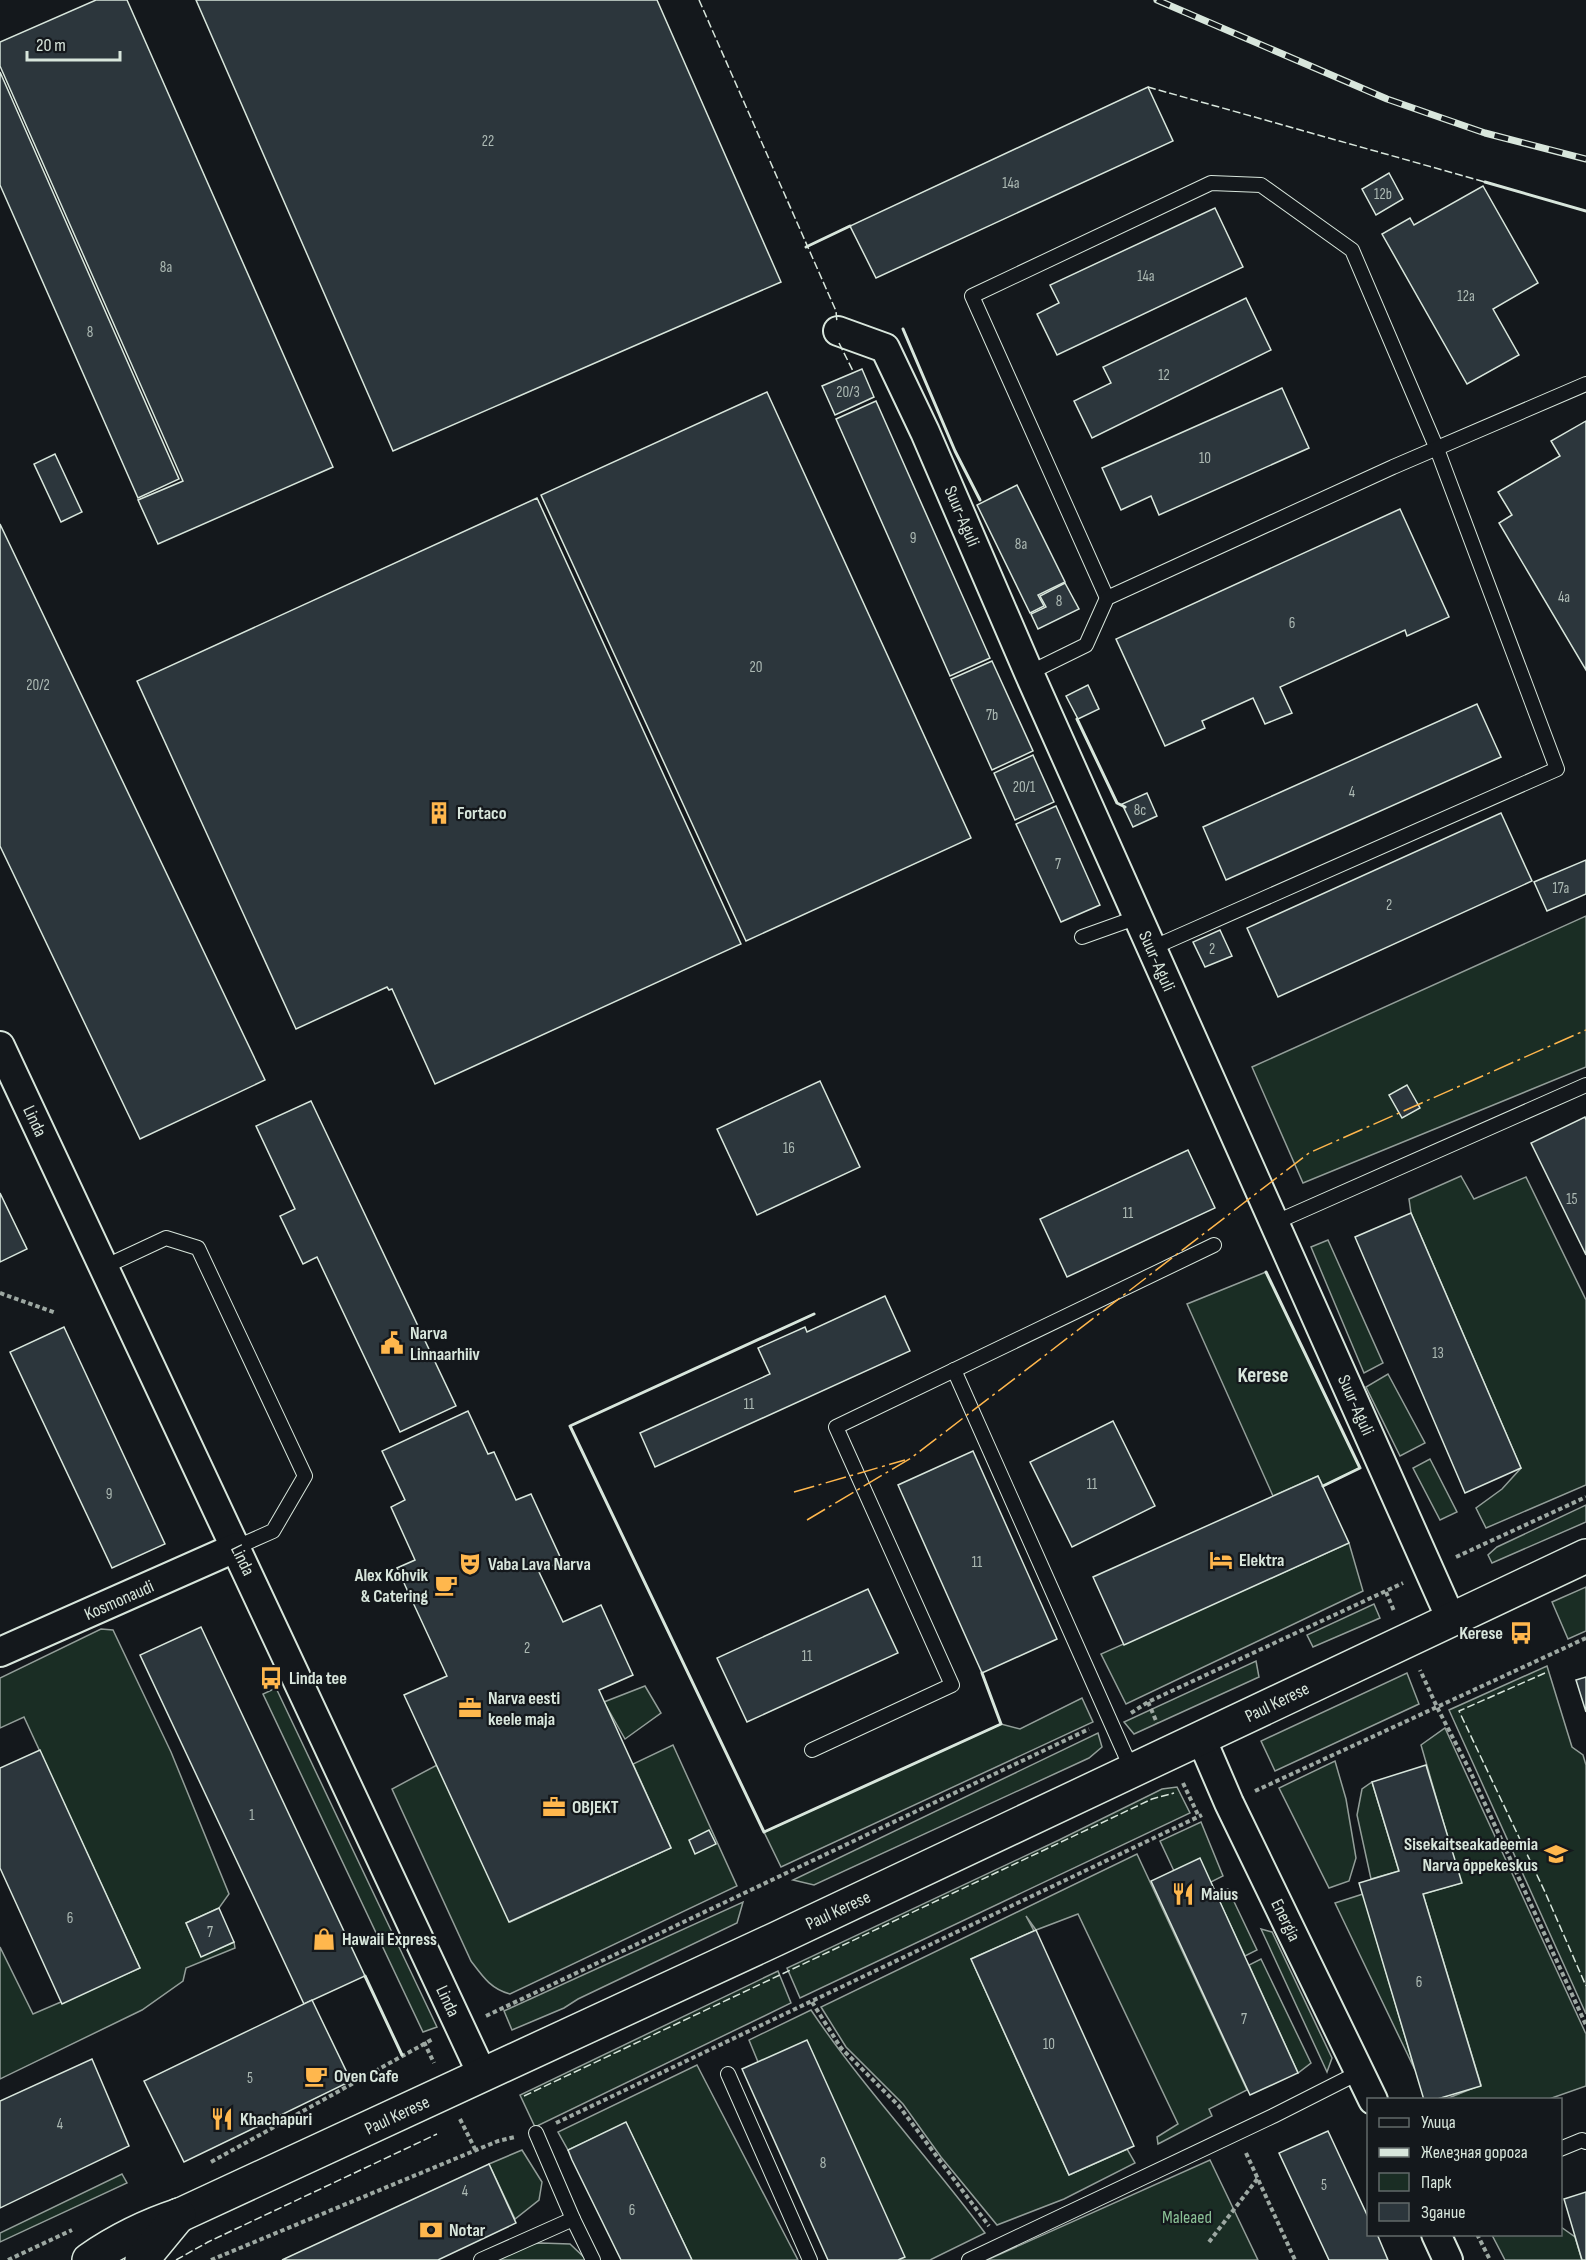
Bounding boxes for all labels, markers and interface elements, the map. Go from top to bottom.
scale bar [27,24,120,62]
text: 20 m [36,35,66,56]
house number: 22 [482,132,494,151]
house number: 14a [1002,174,1020,193]
house number: 12b [1374,185,1392,204]
house number: 8a [160,258,172,277]
house number: 14a [1137,267,1155,286]
house number: 12a [1457,287,1475,306]
house number: 8 [87,323,93,342]
house number: 12 [1158,366,1170,385]
house number: 20/3 [836,383,860,402]
house number: 10 [1199,449,1211,468]
street label: Suur-Aguli [939,483,984,550]
house number: 9 [910,529,916,548]
house number: 8a [1015,535,1027,554]
house number: 4a [1558,588,1570,607]
house number: 8 [1056,592,1062,611]
house number: 6 [1289,614,1295,633]
house number: 20 [750,658,762,677]
house number: 20/2 [26,676,50,695]
house number: 7b [986,706,998,725]
house number: 20/1 [1013,778,1036,797]
house number: 4 [1349,783,1355,802]
building icon: Fortaco [426,800,452,826]
house number: 8c [1134,801,1146,820]
place label: Fortaco [457,803,507,824]
house number: 7 [1055,855,1061,874]
house number: 17a [1553,879,1570,898]
house number: 2 [1386,896,1392,915]
street label: Suur-Aguli [1134,928,1179,995]
house number: 2 [1209,940,1215,959]
street label: Linda [18,1102,51,1140]
house number: 16 [783,1139,795,1158]
house number: 15 [1566,1190,1578,1209]
house number: 11 [1123,1204,1134,1223]
place label: Narva Linnaarhiiv [410,1323,480,1365]
public building icon: Narva Linnaarhiiv [379,1330,405,1356]
house number: 13 [1432,1344,1444,1363]
district label: Kerese [1237,1363,1289,1388]
street label: Suur-Aguli [1333,1372,1378,1439]
house number: 11 [744,1395,755,1414]
house number: 11 [1087,1475,1098,1494]
house number: 9 [106,1485,112,1504]
street label: Linda [226,1541,259,1579]
hotel icon: Elektra [1208,1547,1234,1573]
place label: Elektra [1239,1550,1284,1571]
theatre icon: Vaba Lava Narva [457,1551,483,1577]
house number: 11 [972,1553,983,1572]
place label: Vaba Lava Narva [488,1554,591,1575]
place label: Alex Kohvik & Catering [354,1565,428,1607]
cafe icon: Alex Kohvik & Catering [433,1572,459,1598]
street label: Kosmonaudi [81,1576,157,1625]
bus stop icon: Kerese [1508,1620,1534,1646]
place label: Kerese [1459,1623,1503,1644]
house number: 2 [524,1639,530,1658]
house number: 11 [802,1647,813,1666]
bus stop icon: Linda tee [258,1665,284,1691]
place label: Linda tee [289,1668,347,1689]
street label: Paul Kerese [1242,1678,1313,1727]
place label: Narva eesti keele maja [488,1688,560,1730]
office icon: Narva eesti keele maja [457,1695,483,1721]
office icon: OBJEKT [541,1794,567,1820]
place label: OBJEKT [572,1797,619,1818]
house number: 1 [249,1806,255,1825]
place label: Sisekaitseakadeemia Narva õppekeskus [1404,1834,1538,1876]
school or university icon: Sisekaitseakadeemia Narva õppekeskus [1543,1841,1569,1867]
restaurant icon: Maius [1170,1881,1196,1907]
place label: Maius [1201,1884,1238,1905]
street label: Paul Kerese [803,1886,874,1935]
street label: Energia [1266,1896,1305,1945]
house number: 6 [67,1909,73,1928]
house number: 7 [207,1923,213,1942]
shop icon: Hawaii Express [311,1926,337,1952]
place label: Hawaii Express [342,1929,437,1950]
house number: 6 [1416,1973,1422,1992]
street label: Linda [431,1982,464,2020]
house number: 7 [1241,2010,1247,2029]
house number: 10 [1043,2035,1055,2054]
cafe icon: Oven Cafe [303,2063,329,2089]
place label: Oven Cafe [334,2066,399,2087]
house number: 5 [247,2069,253,2088]
street label: Paul Kerese [362,2091,433,2140]
legend [1367,2098,1562,2236]
restaurant icon: Khachapuri [209,2106,235,2132]
place label: Khachapuri [240,2109,312,2130]
text: Улица [1421,2112,1456,2133]
house number: 4 [57,2115,63,2134]
text: Железная дорога [1421,2142,1528,2163]
house number: 8 [820,2154,826,2173]
text: Парк [1421,2172,1452,2193]
house number: 5 [1321,2176,1327,2195]
house number: 4 [462,2182,468,2201]
house number: 6 [629,2201,635,2220]
text: Здание [1421,2202,1466,2223]
park label: Maleaed [1162,2207,1212,2228]
bank icon: Notar [418,2217,444,2243]
place label: Notar [449,2220,486,2241]

